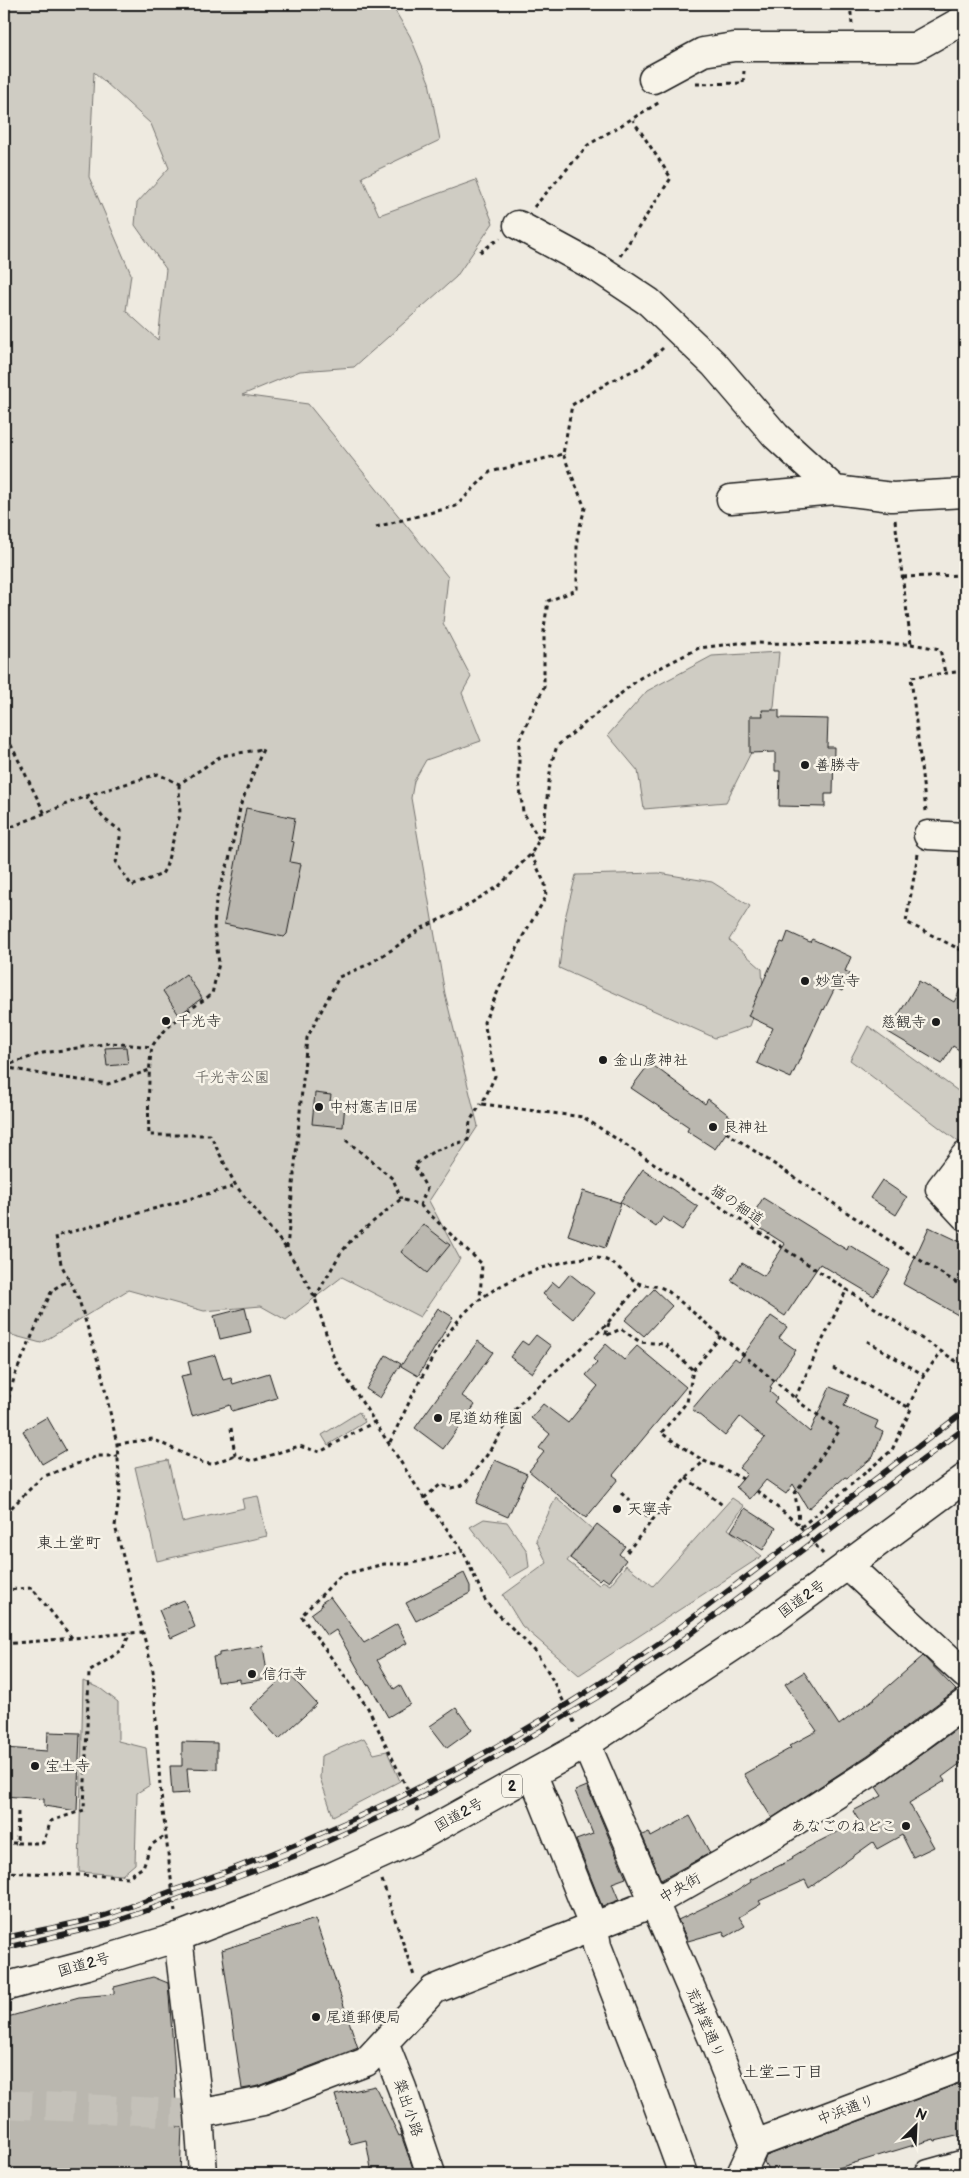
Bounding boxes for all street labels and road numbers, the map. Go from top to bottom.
street label: 猫の細道 [707,1180,767,1230]
street label: 国道2号 [775,1575,829,1623]
road number: 2 [502,1774,522,1798]
street label: 国道2号 [431,1794,487,1836]
street label: 中央街 [656,1869,704,1907]
street label: 国道2号 [55,1948,113,1982]
street label: 荒神堂通り [682,1985,728,2061]
street label: 築出小路 [389,2077,427,2139]
street label: 中浜通り [815,2091,877,2129]

